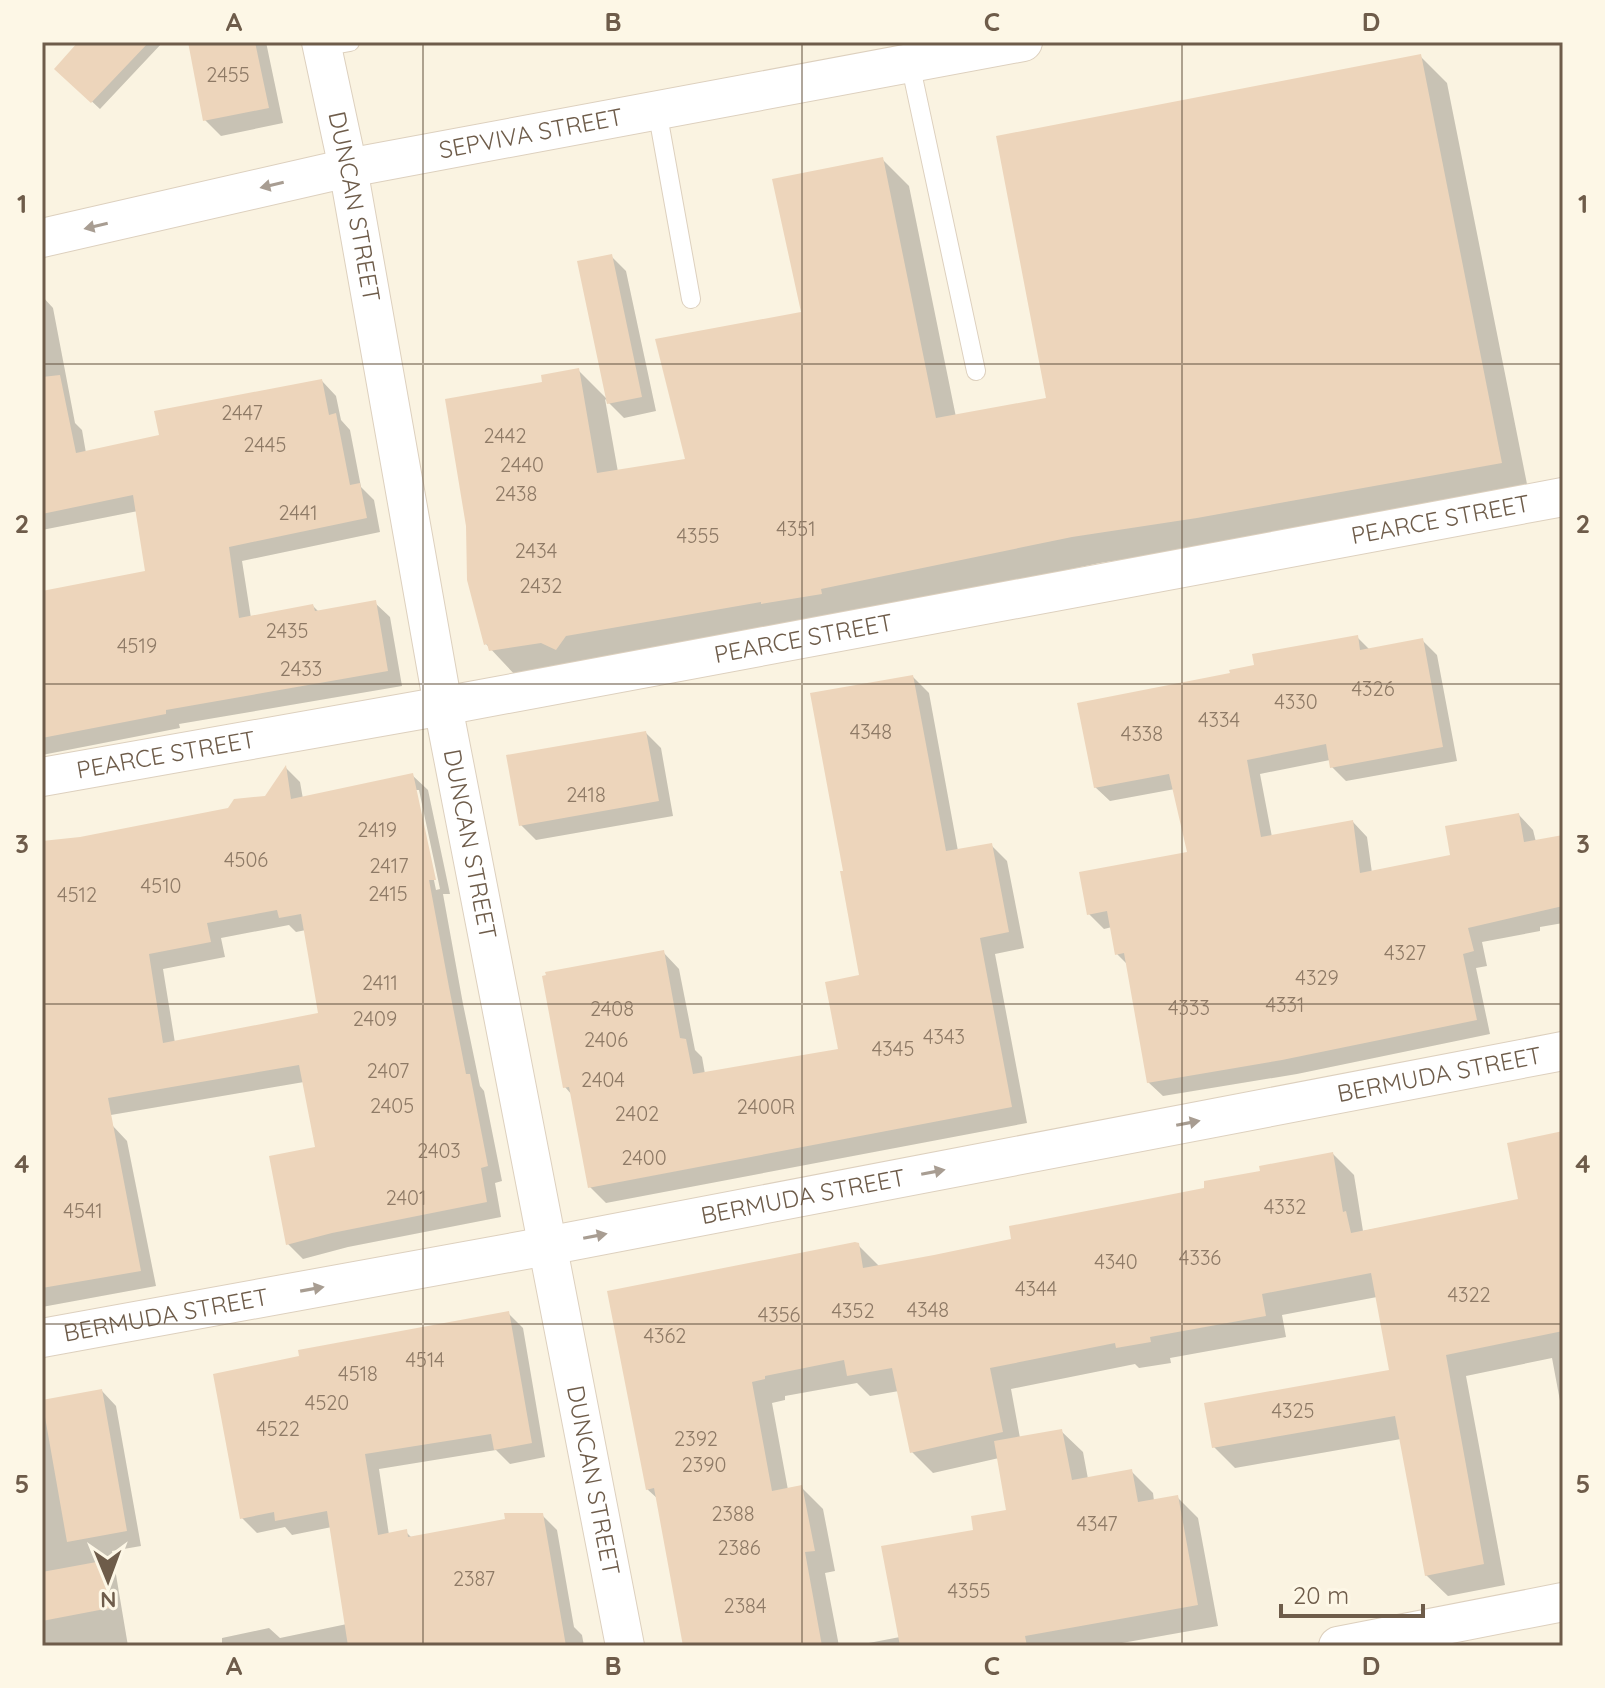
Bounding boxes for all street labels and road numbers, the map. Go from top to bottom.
street label: SEPVIVA STREET [436,101,625,165]
street label: DUNCAN STREET [322,109,387,304]
street label: PEARCE STREET [1349,488,1532,550]
street label: PEARCE STREET [712,606,895,669]
street label: PEARCE STREET [74,723,258,785]
street label: DUNCAN STREET [438,746,504,942]
street label: BERMUDA STREET [1335,1039,1544,1108]
street label: BERMUDA STREET [698,1162,908,1230]
street label: BERMUDA STREET [61,1281,271,1348]
street label: DUNCAN STREET [561,1383,627,1578]

